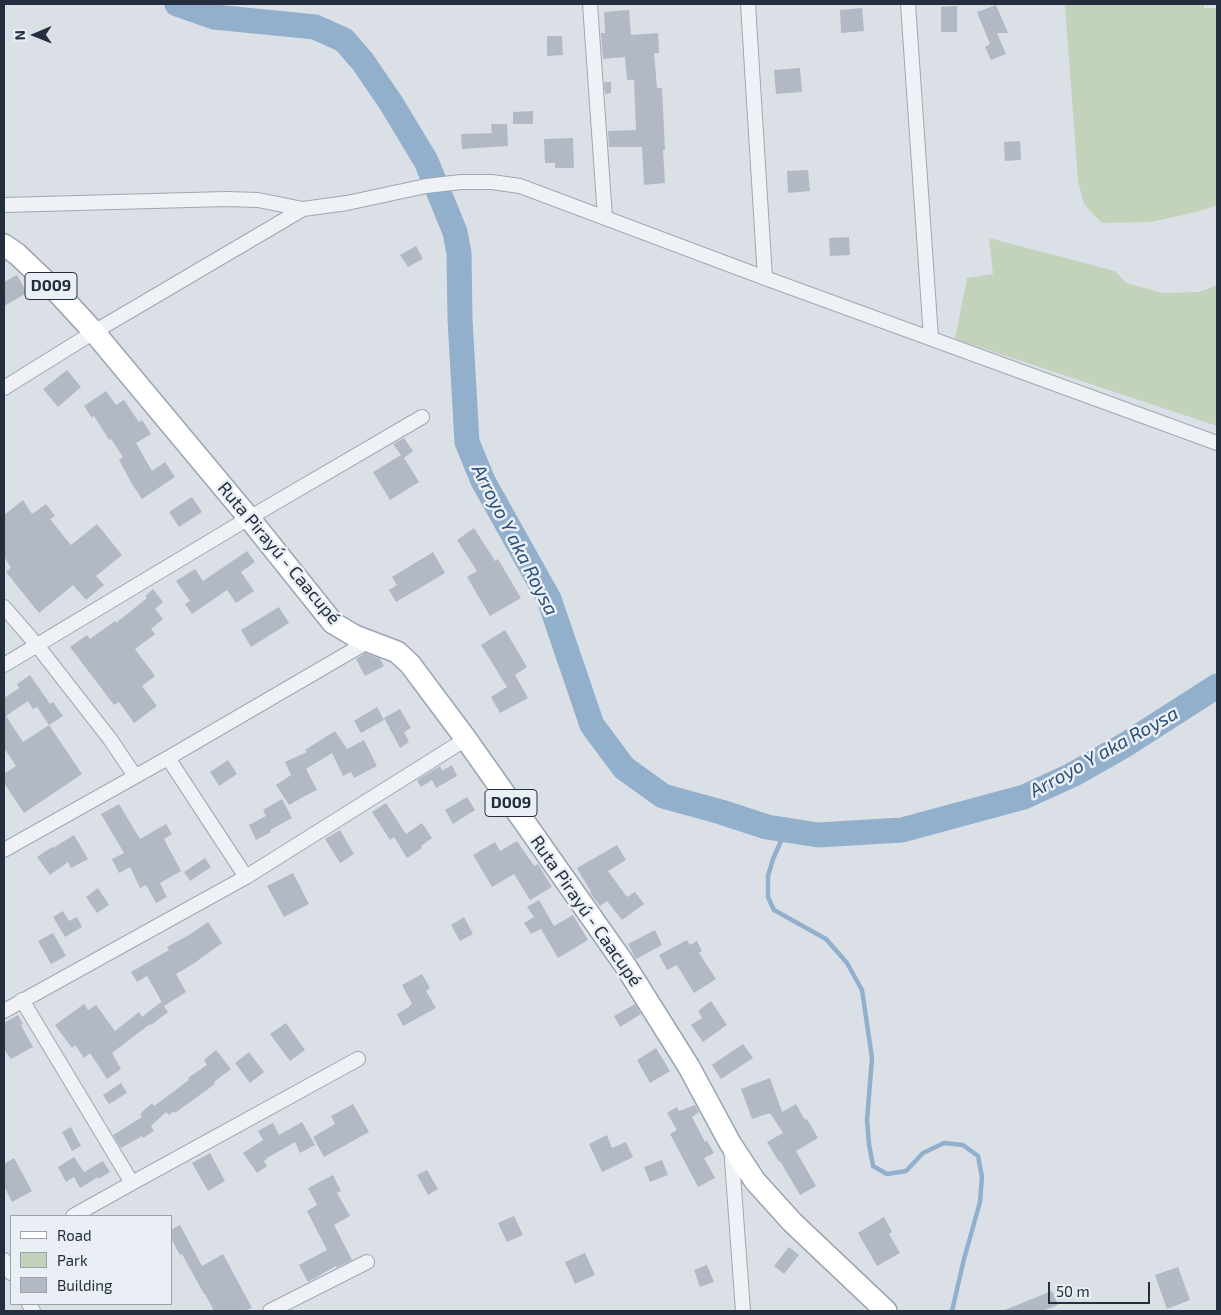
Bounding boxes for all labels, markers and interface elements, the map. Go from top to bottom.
north arrow [10,10,60,60]
text: N [11,30,28,40]
road number: D009 [25,272,77,300]
water label: Arroyo Y aka Roysa [467,461,563,619]
street label: Ruta Pirayú - Caacupé [213,477,345,629]
water label: Arroyo Y aka Roysa [1026,702,1182,802]
road number: D009 [485,790,537,816]
street label: Ruta Pirayú - Caacupé [526,831,646,991]
legend [10,1215,172,1305]
text: Road [57,1226,92,1244]
text: Park [57,1251,88,1269]
scale bar [1051,1272,1154,1304]
text: Building [57,1276,112,1294]
text: 50 m [1056,1282,1090,1300]

